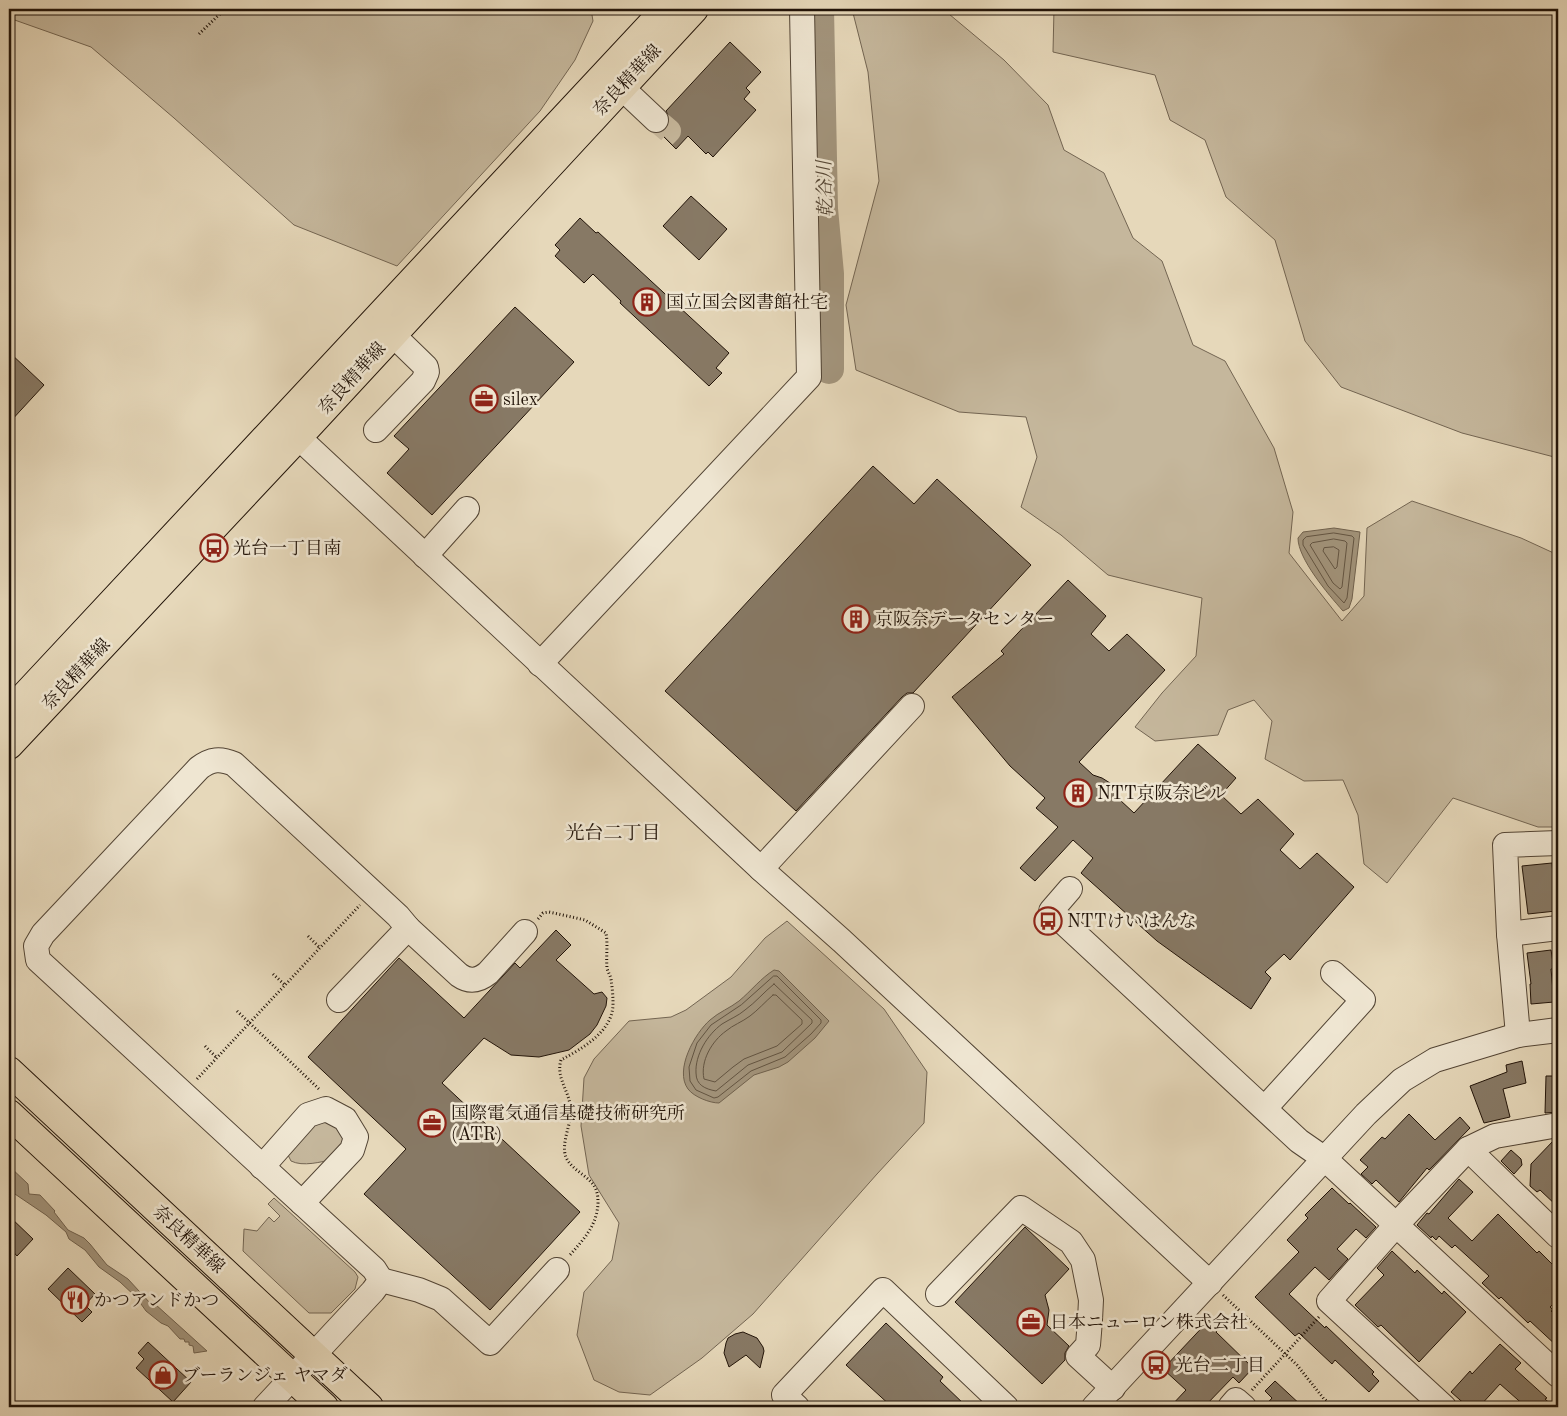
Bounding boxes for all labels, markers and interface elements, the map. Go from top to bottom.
street label: 奈良精華線 [589,40,665,120]
water label: 乾谷川 [814,158,837,218]
building icon: 国立国会図書館社宅 [632,287,662,317]
place label: 国立国会図書館社宅 [666,292,828,312]
street label: 奈良精華線 [314,338,390,418]
office icon: silex [469,384,499,414]
place label: silex [503,391,538,409]
bus stop icon: 光台一丁目南 [199,533,229,563]
place label: 光台一丁目南 [233,538,341,558]
building icon: 京阪奈データセンター [841,604,871,634]
place label: 京阪奈データセンター [875,609,1054,629]
street label: 奈良精華線 [38,634,114,714]
building icon: NTT京阪奈ビル [1063,778,1093,808]
place label: NTT京阪奈ビル [1097,783,1227,803]
district label: 光台二丁目 [565,822,661,844]
bus stop icon: NTTけいはんな [1033,906,1063,936]
place label: NTTけいはんな [1067,912,1197,931]
place label: 国際電気通信基礎技術研究所 (ATR) [451,1103,685,1144]
office icon: 国際電気通信基礎技術研究所 (ATR) [417,1108,447,1138]
street label: 奈良精華線 [149,1201,229,1277]
restaurant icon: かつアンドかつ [60,1285,90,1315]
place label: かつアンドかつ [94,1292,219,1310]
office icon: 日本ニューロン株式会社 [1016,1307,1046,1337]
place label: 日本ニューロン株式会社 [1050,1312,1248,1332]
bus stop icon: 光台二丁目 [1141,1350,1171,1380]
place label: 光台二丁目 [1175,1355,1265,1375]
shop icon: ブーランジェ ヤマダ [148,1360,178,1390]
place label: ブーランジェ ヤマダ [182,1366,348,1385]

